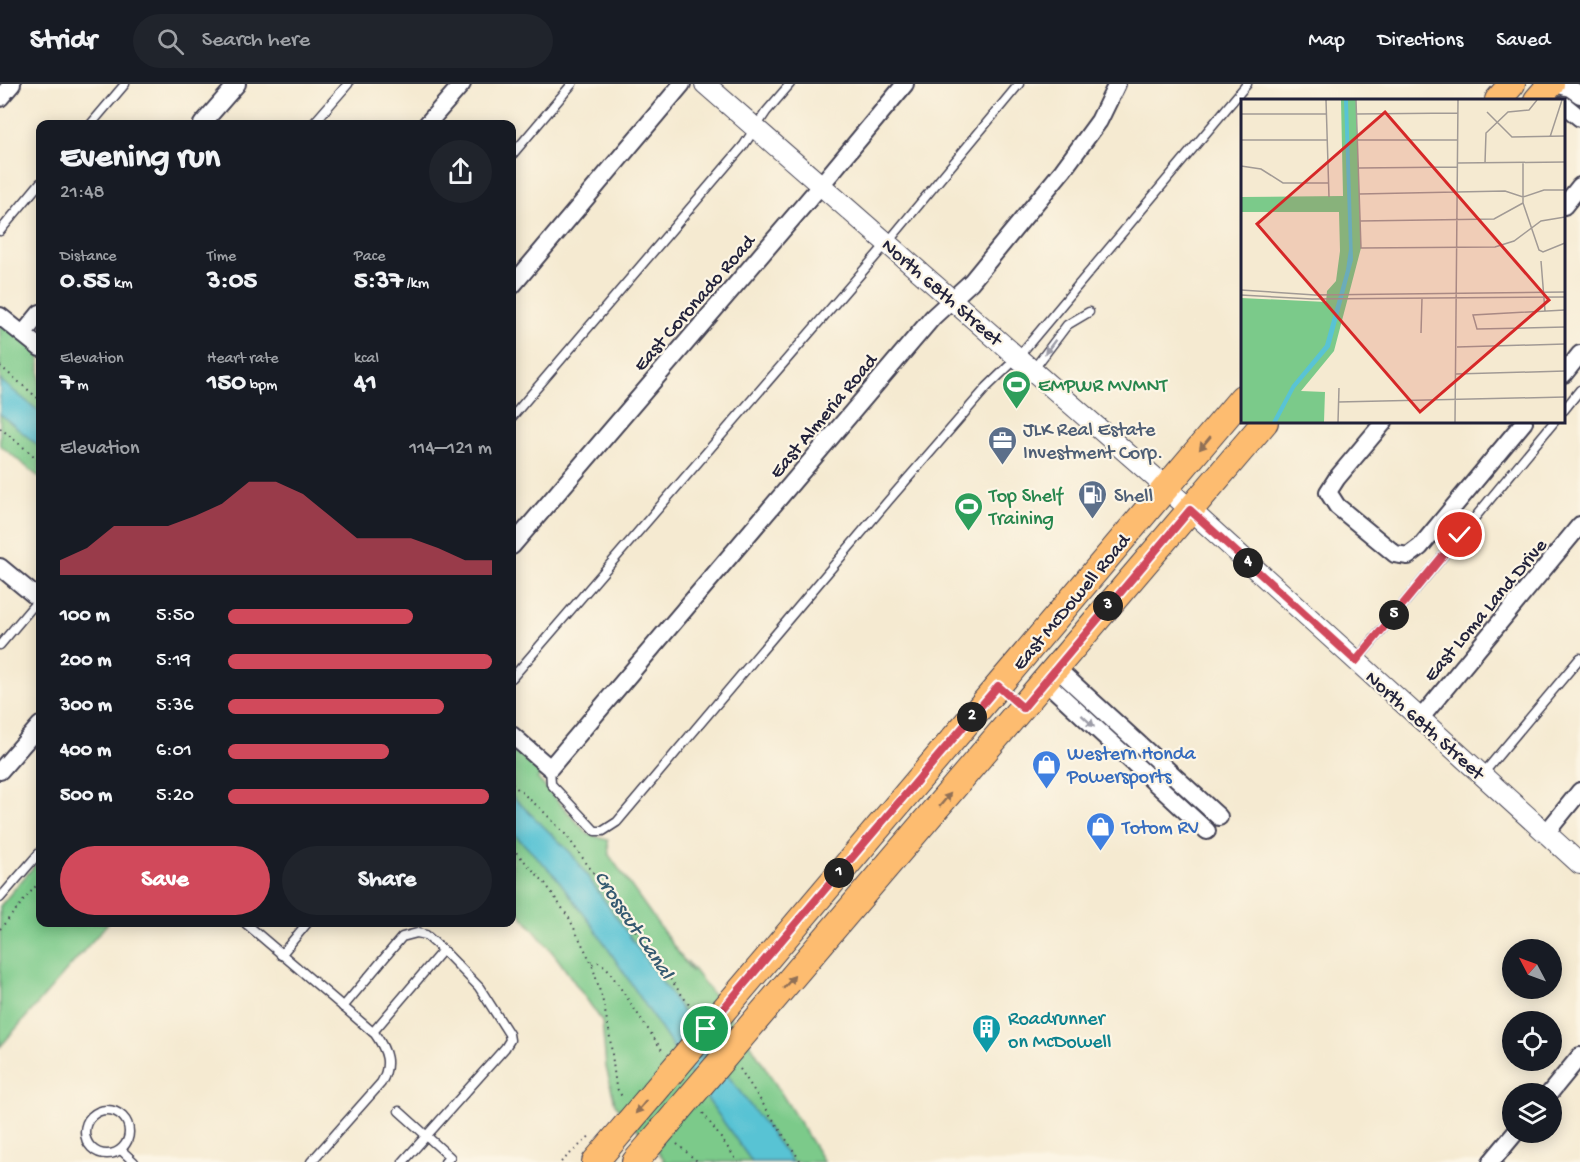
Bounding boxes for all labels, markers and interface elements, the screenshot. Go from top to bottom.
search box [133,14,553,68]
text: Stridr [30,25,97,58]
icon: search [154,25,187,58]
text: Search here [202,28,310,54]
text: Map [1308,29,1345,54]
text: Directions [1378,29,1463,54]
text: Saved [1496,29,1550,54]
inset map [1241,99,1565,423]
text: Evening run [60,140,220,178]
button: share [429,140,492,203]
text: 21:48 [60,182,105,205]
street label: East Coronado Road [630,230,763,377]
street label: North 68th Street [876,235,1007,353]
text: Distance [60,248,117,267]
text: Time [207,248,236,267]
text: Pace [354,248,385,267]
text: 0.55 [60,267,110,298]
text: 3:05 [207,267,257,298]
text: 5:37 [354,267,403,298]
text: km [110,275,133,294]
text: /km [403,275,429,294]
one-way arrow [1044,339,1056,355]
street label: East Almeria Road [766,349,885,484]
text: Elevation [60,350,124,369]
text: Heart rate [207,350,279,369]
text: kcal [354,350,379,369]
sports icon: EMPWR MVMNT [1001,368,1033,410]
text: 7 [60,369,74,400]
text: 150 [207,369,246,400]
text: 41 [354,369,377,400]
place label: EMPWR MVMNT [1038,376,1169,399]
text: m [74,377,89,396]
text: bpm [246,377,277,396]
place label: JLK Real Estate Investment Corp. [1023,420,1163,466]
office icon: JLK Real Estate Investment Corp. [986,424,1018,466]
one-way arrow [1199,435,1212,450]
text: Elevation [60,438,140,461]
text: 114–121 m [409,438,492,461]
fuel station icon: Shell [1077,478,1109,520]
place label: Top Shelf Training [988,486,1064,532]
place label: Shell [1114,486,1153,509]
sports icon: Top Shelf Training [952,490,984,532]
pin [1434,509,1485,560]
icon: check [1443,518,1476,551]
street label: East McDowell Road [1009,529,1138,676]
street label: East Loma Land Drive [1420,535,1554,687]
pin: 4 [1233,548,1263,578]
text: 4 [1244,553,1252,572]
pin: 3 [1093,591,1123,621]
text: 3 [1104,596,1112,615]
pin: 5 [1379,600,1409,630]
text: 100 m [60,605,110,628]
text: 5:50 [156,605,195,628]
text: 5 [1390,605,1398,624]
text: 200 m [60,650,111,673]
text: 5:19 [156,650,191,673]
street label: North 68th Street [1359,667,1489,787]
text: 300 m [60,695,112,718]
text: 5:36 [156,695,193,718]
pin: 2 [957,702,987,732]
text: 2 [968,707,976,726]
one-way arrow [1080,713,1094,727]
text: 400 m [60,740,111,763]
text: 6:01 [156,740,192,763]
place label: Western Honda Powersports [1066,744,1197,790]
shop icon: Western Honda Powersports [1030,748,1062,790]
text: 500 m [60,785,112,808]
text: 5:20 [156,785,194,808]
one-way arrow [938,793,951,808]
shop icon: Totom RV [1085,810,1117,852]
place label: Totom RV [1121,818,1199,841]
button: Save [60,846,270,915]
button: Share [282,846,492,915]
pin: 1 [824,858,854,888]
text: 1 [836,863,842,882]
water label: Crosscut Canal [587,867,678,986]
north arrow [1502,939,1562,999]
map controls [1502,939,1562,1143]
one-way arrow [782,975,795,990]
pin [680,1003,731,1054]
place label: Roadrunner on McDowell [1008,1009,1111,1055]
button: locate [1502,1011,1562,1071]
icon: arrive [689,1012,722,1045]
building icon: Roadrunner on McDowell [971,1012,1003,1054]
button: layers [1502,1083,1562,1143]
one-way arrow [635,1099,648,1115]

